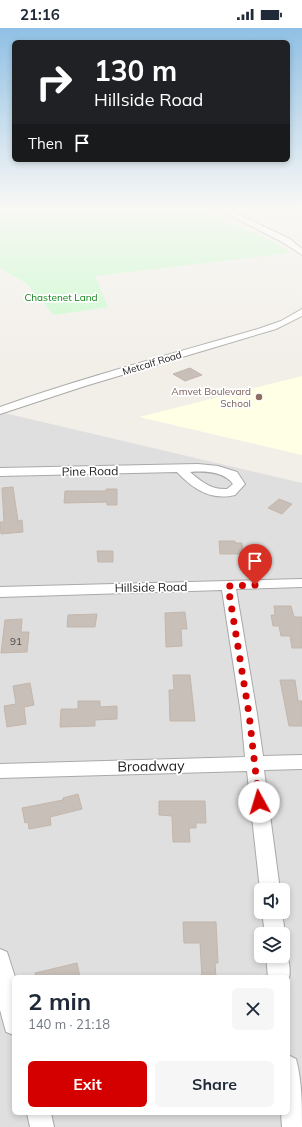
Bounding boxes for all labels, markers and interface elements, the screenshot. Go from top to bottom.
text: 21:16 [20,5,60,24]
text: 130 m [94,53,177,88]
icon: right [28,56,80,108]
text: Hillside Road [94,88,203,111]
icon: arrive [71,132,93,154]
text: Then [28,134,63,153]
park label: Chastenet Land [24,291,98,304]
street label: Metcalf Road [121,348,183,378]
place label: Amvet Boulevard School [171,385,251,410]
marker: Amvet Boulevard School [254,392,264,402]
street label: Pine Road [61,463,119,479]
pin [238,544,272,585]
icon: arrive [244,550,266,572]
street label: Hillside Road [114,579,188,595]
house number: 91 [10,635,22,648]
street label: Broadway [117,756,185,776]
position arrow [238,781,280,823]
map controls [254,883,290,963]
button: sound [254,883,290,919]
button: layers [254,927,290,963]
text: 2 min [28,986,91,1016]
button: close [232,988,274,1030]
text: 140 m · 21:18 [28,1016,110,1032]
button: Exit [28,1061,147,1107]
button: Share [155,1061,274,1107]

